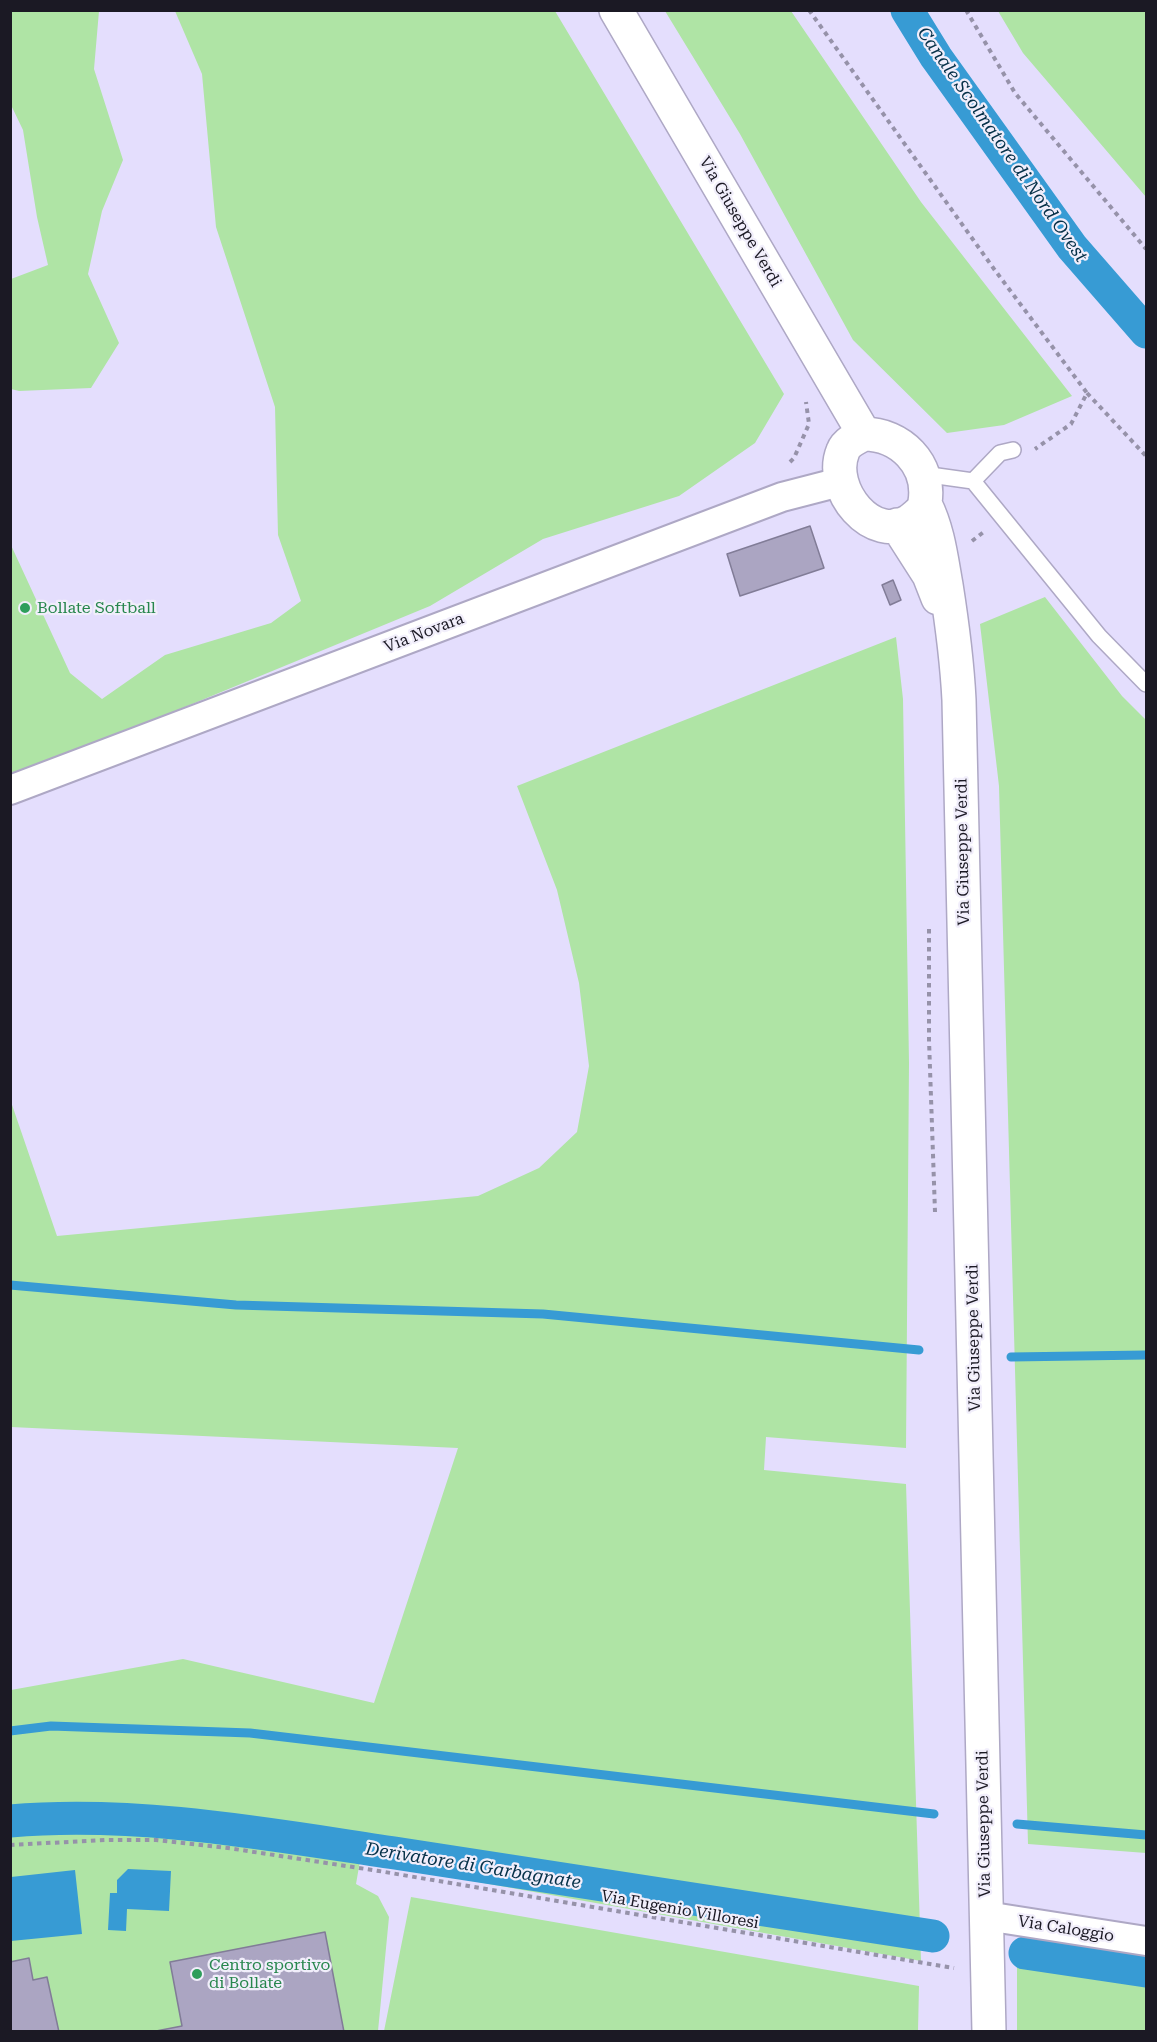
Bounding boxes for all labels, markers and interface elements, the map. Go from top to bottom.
water label: Canale Scolmatore di Nord Ovest [912,23,1092,267]
street label: Via Giuseppe Verdi [695,153,785,291]
place label: Bollate Softball [37,598,156,618]
marker: Bollate Softball [18,601,32,615]
street label: Via Novara [381,609,467,657]
street label: Via Giuseppe Verdi [952,778,974,926]
street label: Via Giuseppe Verdi [963,1264,985,1412]
street label: Via Giuseppe Verdi [973,1750,995,1898]
water label: Derivatore di Garbagnate [364,1838,582,1894]
street label: Via Eugenio Villoresi [600,1887,760,1933]
street label: Via Caloggio [1017,1912,1115,1946]
place label: Centro sportivo di Bollate [209,1955,330,1993]
marker: Centro sportivo di Bollate [190,1967,204,1981]

